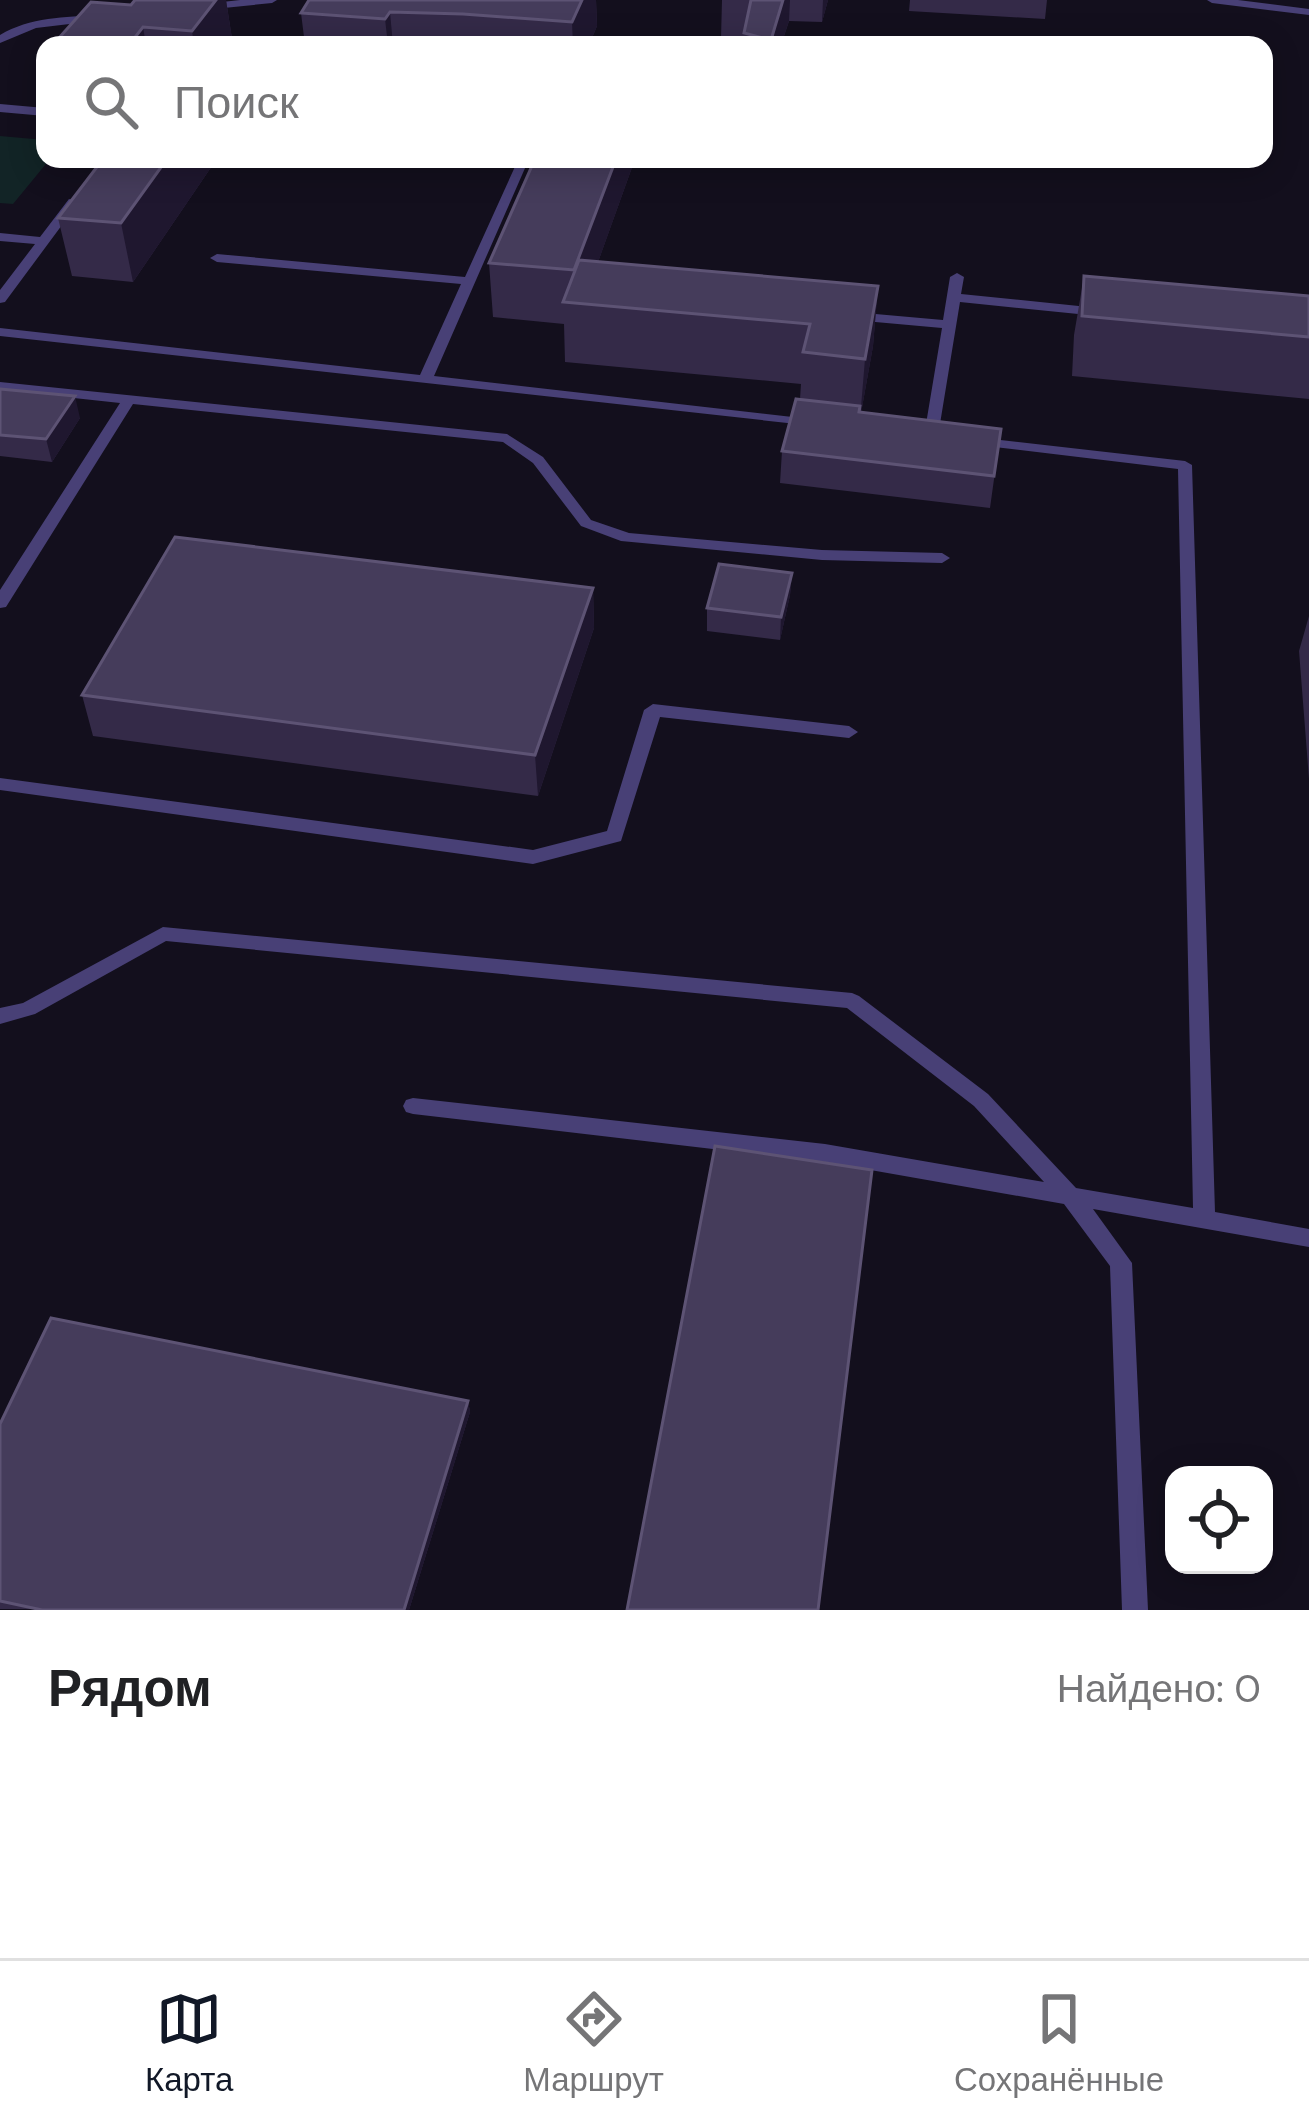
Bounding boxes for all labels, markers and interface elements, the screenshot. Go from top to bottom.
search box [36,36,1273,168]
icon: search [78,69,144,135]
text: Поиск [174,73,299,132]
map controls [1165,1466,1273,1574]
button: locate [1165,1466,1273,1574]
text: Рядом [48,1655,212,1722]
text: Найдено: 0 [1057,1663,1261,1714]
tab: Карта [145,1986,233,2101]
tab: Маршрут [523,1986,664,2101]
tab: Сохранённые [954,1986,1164,2101]

